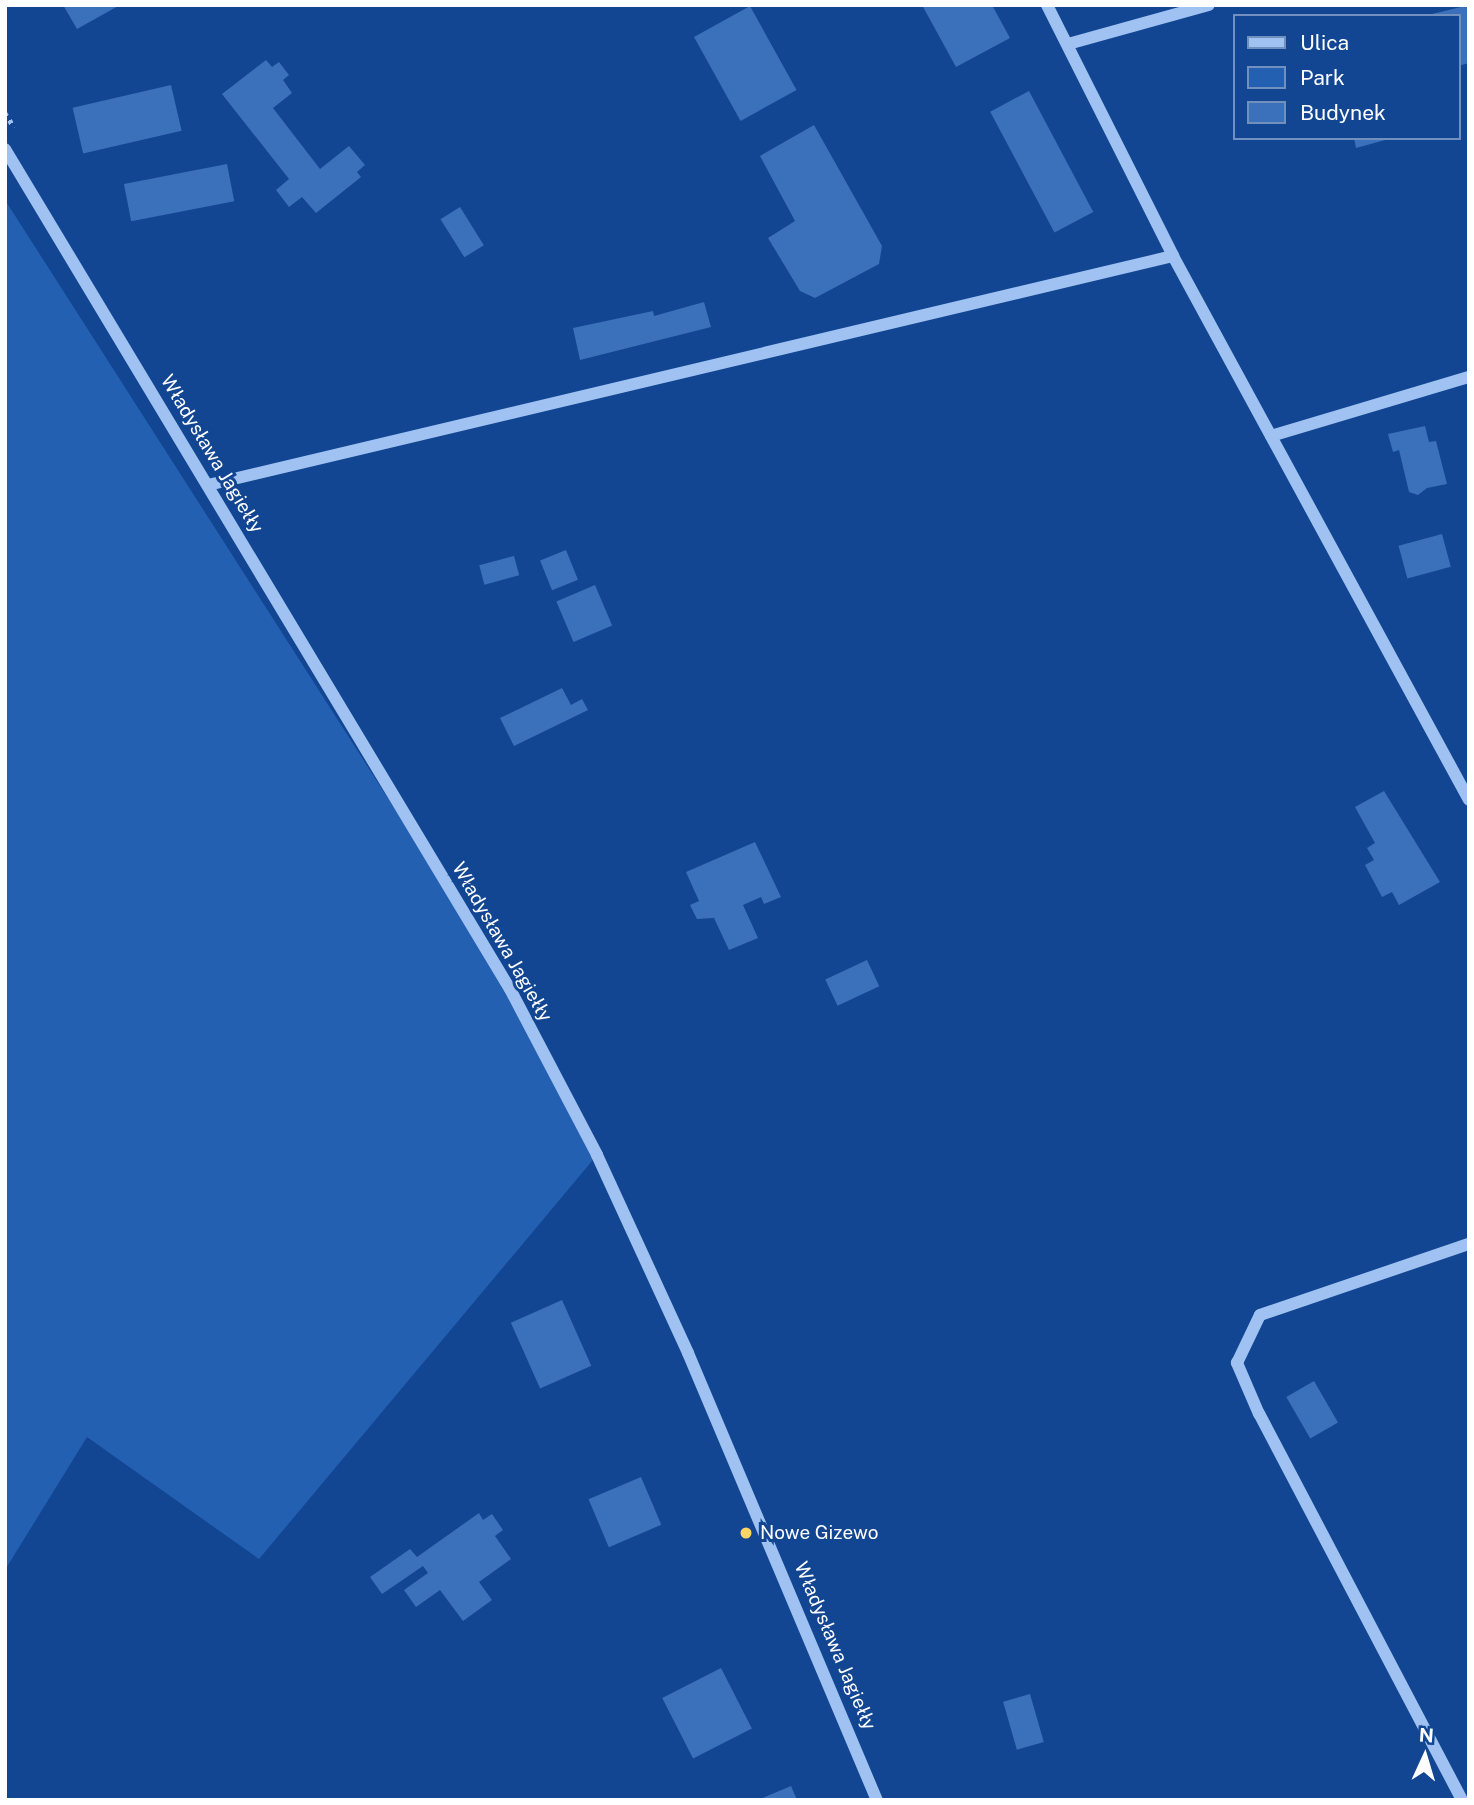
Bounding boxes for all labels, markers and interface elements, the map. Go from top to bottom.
legend [1232,14,1460,140]
text: Ulica [1300,30,1349,55]
text: Park [1300,65,1345,90]
text: Budynek [1300,100,1386,125]
street label: Władysława Jagiełły [156,371,268,537]
street label: Władysława Jagiełły [447,858,557,1026]
place label: Nowe Gizewo [760,1522,879,1544]
marker: Nowe Gizewo [738,1525,754,1541]
street label: Władysława Jagiełły [789,1559,881,1733]
north arrow [1390,1721,1460,1791]
text: N [1418,1724,1435,1747]

